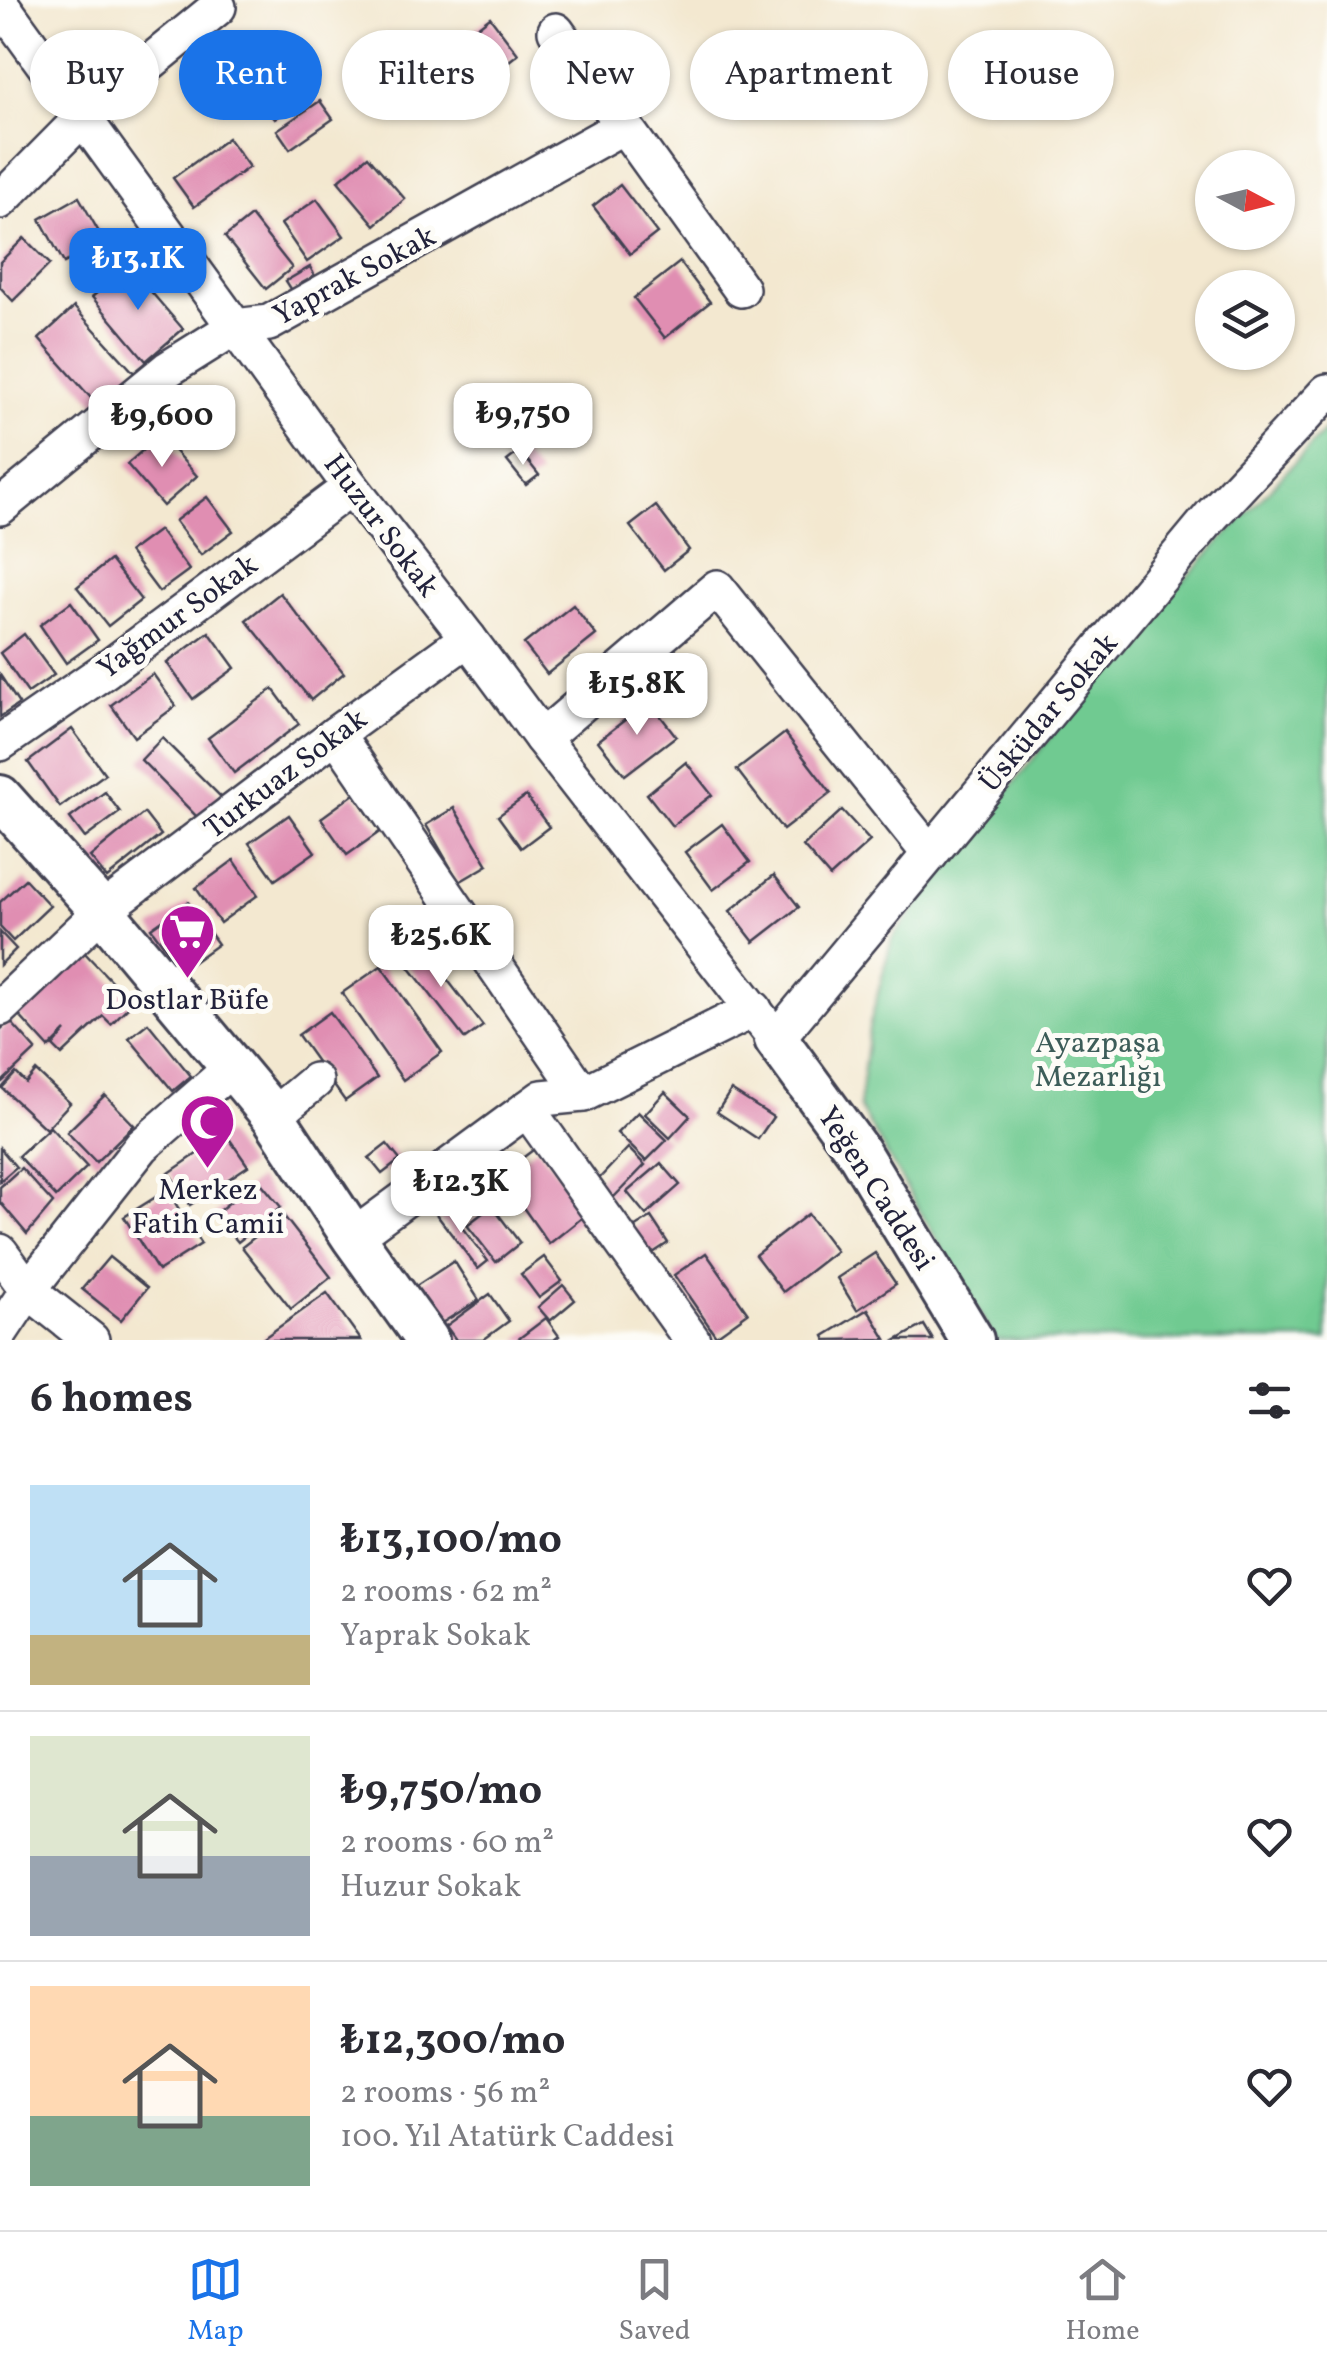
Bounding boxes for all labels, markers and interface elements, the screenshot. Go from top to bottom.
chip: Buy [30,30,159,120]
chip: Rent [179,30,322,120]
chip: Filters [342,30,510,120]
chip: New [530,30,670,120]
chip: Apartment [690,30,928,120]
chip: House [948,30,1114,120]
north arrow [1195,150,1295,250]
map controls [1195,150,1295,370]
street label: Yaprak Sokak [266,216,444,337]
pin: ₺13.1K [57,228,219,313]
text: ₺13.1K [91,238,185,282]
button: layers [1195,270,1295,370]
pin: ₺9,750 [442,383,604,468]
pin: ₺9,600 [81,385,243,470]
text: ₺9,750 [476,393,570,437]
text: ₺9,600 [110,395,214,439]
street label: Huzur Sokak [313,446,448,607]
street label: Yağmur Sokak [89,545,267,690]
street label: Üsküdar Sokak [970,624,1129,802]
pin: ₺15.8K [556,653,718,738]
text: ₺15.8K [589,663,685,707]
street label: Turkuaz Sokak [196,699,377,850]
supermarket icon: Dostlar Büfe [157,901,217,980]
pin: ₺25.6K [360,905,522,990]
text: ₺25.6K [391,915,491,959]
place label: Dostlar Büfe [105,980,269,1022]
park label: Ayazpaşa Mezarlığı [1035,1023,1161,1099]
mosque icon: Merkez Fatih Camii [178,1091,238,1170]
street label: Yeğen Caddesi [806,1099,944,1280]
pin: ₺12.3K [380,1151,542,1236]
text: ₺12.3K [413,1161,509,1205]
place label: Merkez Fatih Camii [132,1170,284,1246]
text: 6 homes [30,1371,193,1430]
icon: filters [1242,1373,1297,1428]
text: ₺13,100/mo [340,1512,562,1571]
icon: home [110,1525,230,1645]
icon: heart [1242,1558,1297,1613]
text: 2 rooms · 62 m² [340,1571,552,1615]
text: Yaprak Sokak [340,1615,531,1659]
text: ₺9,750/mo [340,1763,542,1822]
icon: home [110,1776,230,1896]
icon: heart [1242,1809,1297,1864]
text: 2 rooms · 60 m² [340,1822,554,1866]
text: Huzur Sokak [340,1866,521,1910]
text: ₺12,300/mo [340,2013,565,2072]
icon: home [110,2026,230,2146]
icon: heart [1242,2059,1297,2114]
text: 2 rooms · 56 m² [340,2072,550,2116]
text: 100. Yıl Atatürk Caddesi [340,2116,674,2160]
tab: Map [187,2252,244,2351]
tab: Saved [618,2252,691,2351]
tab: Home [1065,2252,1140,2351]

